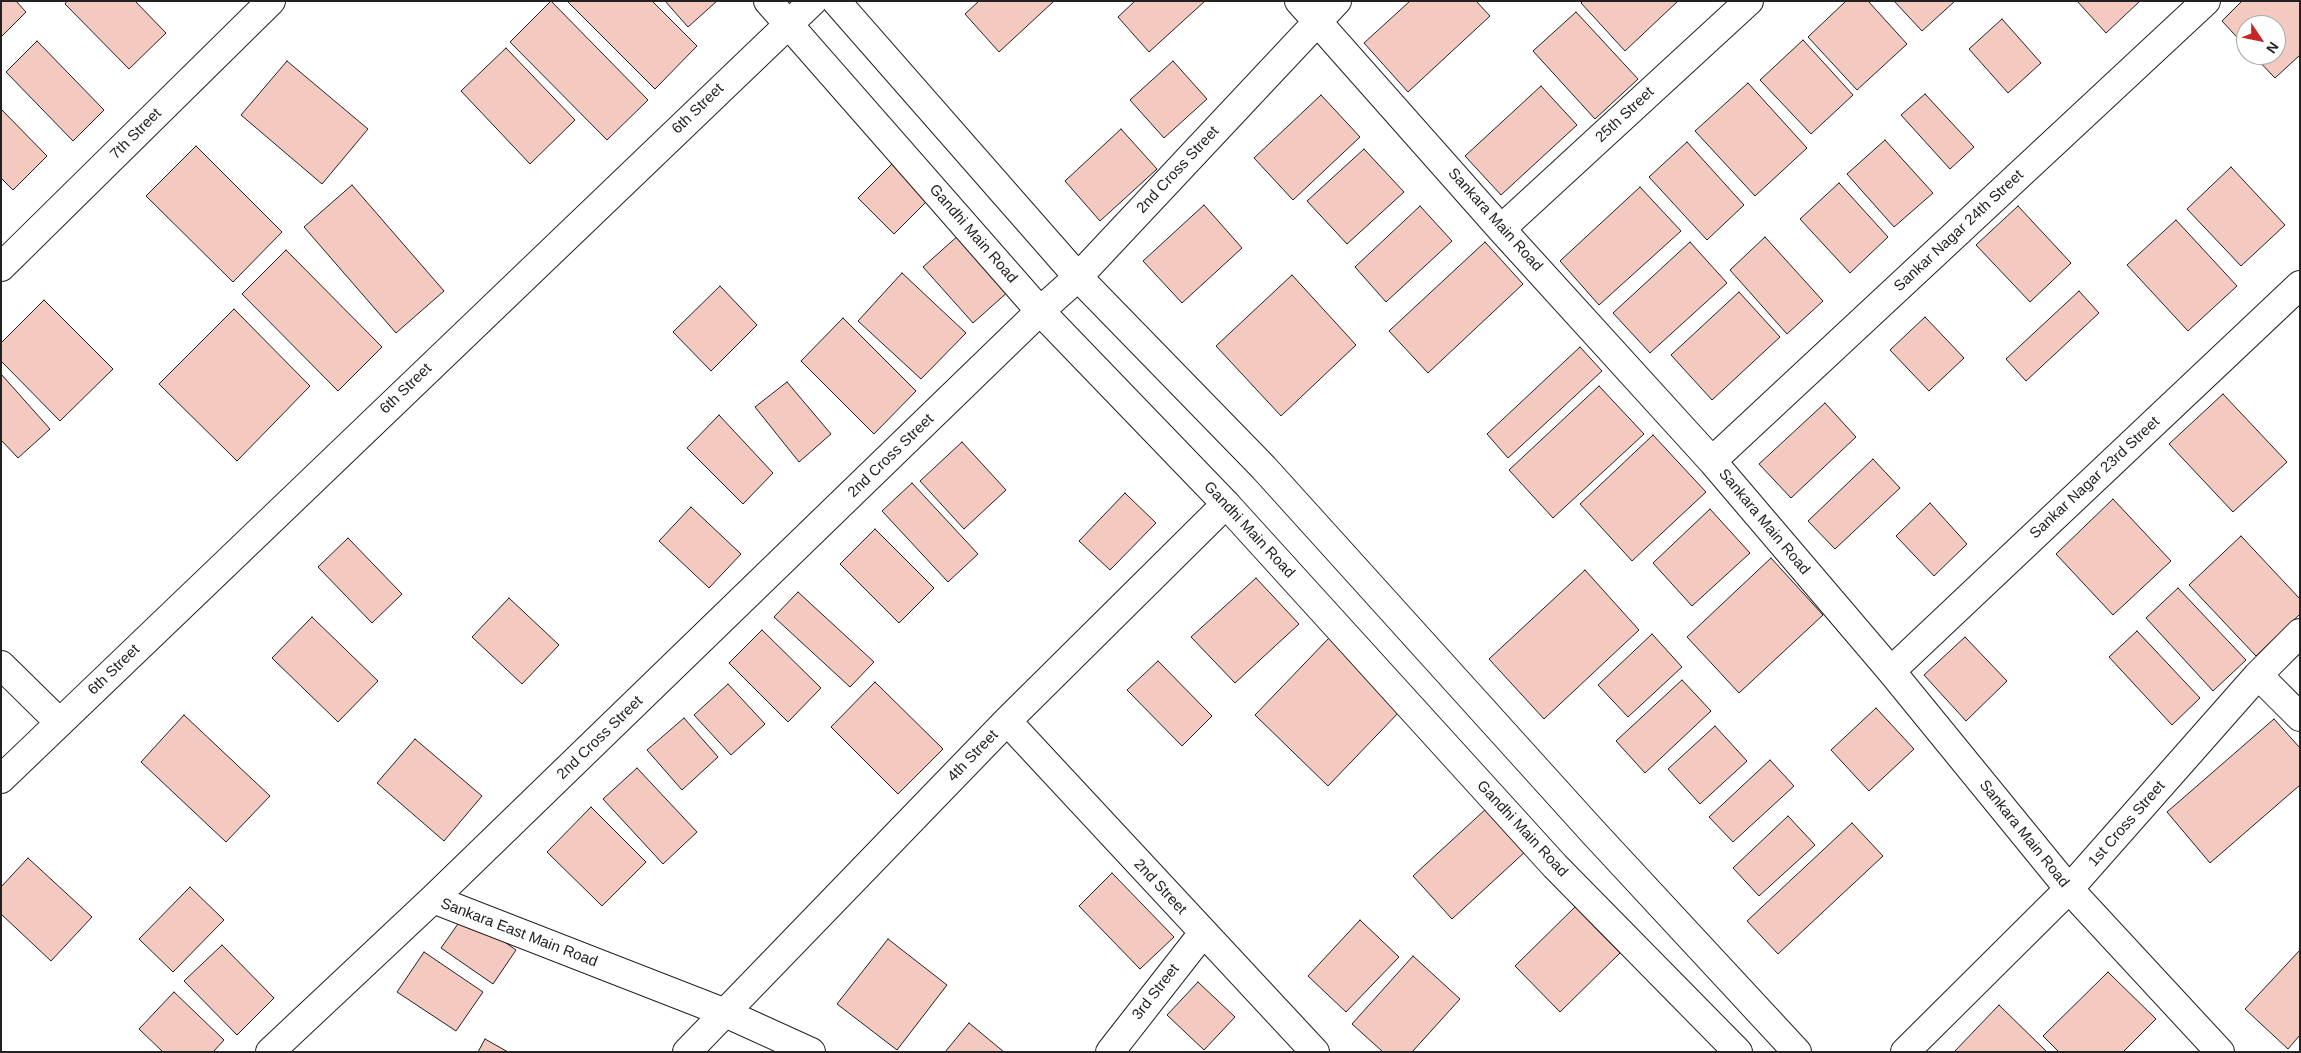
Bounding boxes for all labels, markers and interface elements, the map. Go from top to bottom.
north arrow [2236,15,2286,65]
text: N [2263,39,2282,56]
street label: 6th Street [668,80,728,138]
street label: 25th Street [1592,83,1658,147]
street label: 7th Street [107,105,165,163]
street label: 2nd Cross Street [1133,123,1223,217]
street label: Sankara Main Road [1444,165,1546,275]
street label: Sankar Nagar 24th Street [1891,166,2027,296]
street label: Gandhi Main Road [925,181,1021,287]
street label: 6th Street [376,360,436,418]
street label: 2nd Cross Street [844,410,938,502]
street label: Sankar Nagar 23rd Street [2026,413,2164,543]
street label: Sankara Main Road [1714,465,1814,579]
street label: Gandhi Main Road [1200,478,1298,582]
street label: 6th Street [84,641,144,699]
street label: 2nd Cross Street [553,692,647,784]
street label: 4th Street [944,726,1002,786]
street label: Gandhi Main Road [1473,777,1571,881]
street label: Sankara Main Road [1975,777,2073,891]
street label: 1st Cross Street [2085,778,2169,870]
street label: 2nd Street [1130,856,1190,918]
street label: Sankara East Main Road [438,895,600,971]
street label: 3rd Street [1129,961,1183,1023]

